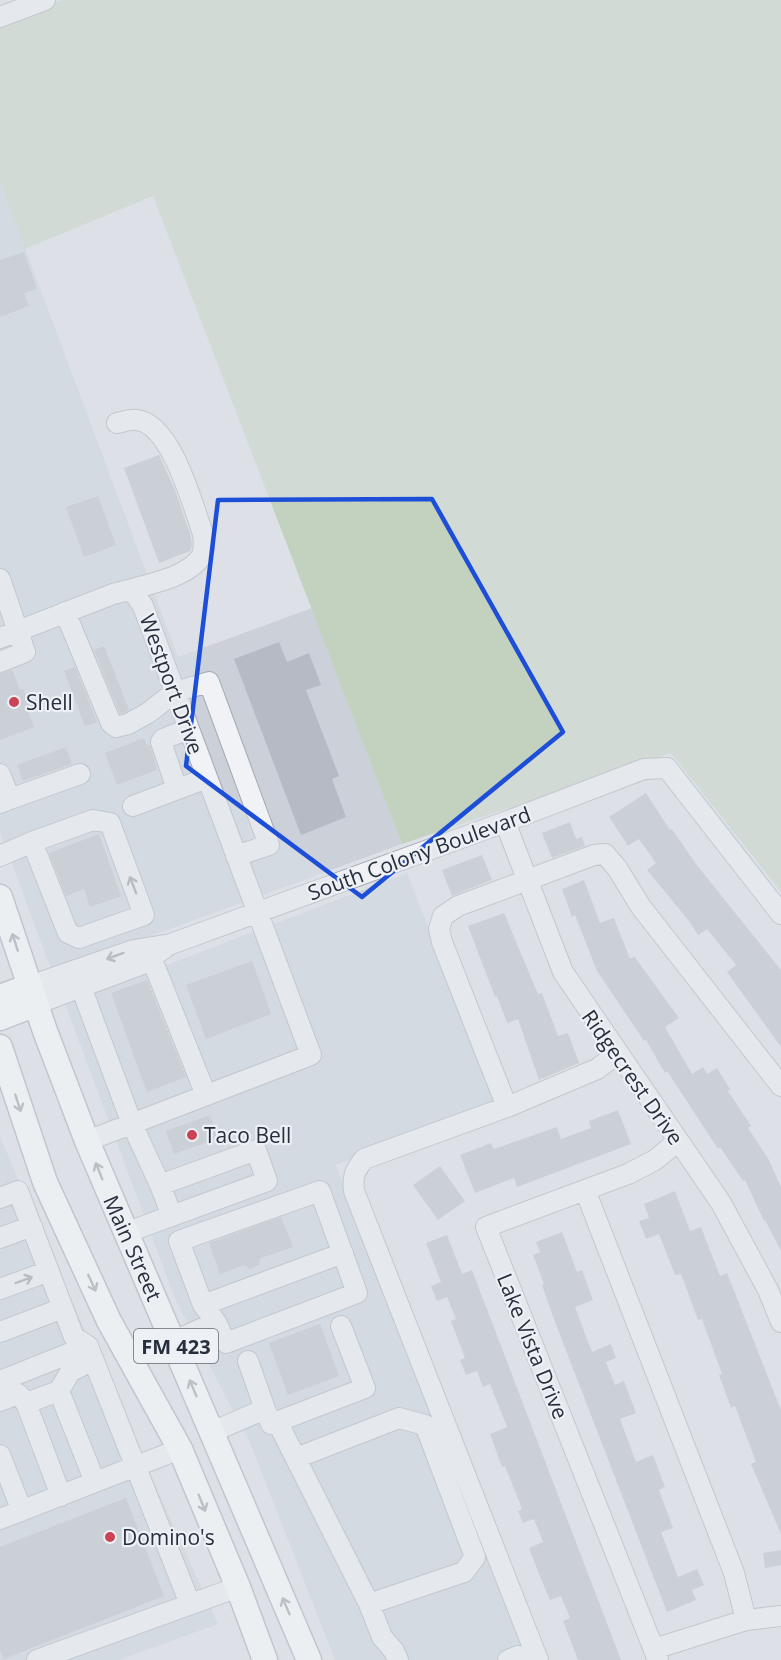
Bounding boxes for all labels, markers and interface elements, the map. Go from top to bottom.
street label: Westport Drive [134,610,210,758]
place label: Shell [26,688,73,716]
marker: Shell [7,695,21,709]
street label: South Colony Boulevard [304,800,534,906]
one-way arrow [127,877,138,895]
one-way arrow [9,933,20,952]
one-way arrow [106,952,124,963]
street label: Ridgecrest Drive [576,1004,690,1150]
one-way arrow [14,1093,25,1112]
place label: Taco Bell [204,1121,291,1149]
marker: Taco Bell [185,1128,199,1142]
one-way arrow [93,1162,104,1180]
street label: Main Street [97,1191,169,1305]
street label: Lake Vista Drive [491,1269,575,1423]
one-way arrow [15,1274,33,1285]
one-way arrow [86,1274,98,1292]
road number: FM 423 [134,1329,218,1363]
one-way arrow [187,1379,198,1397]
one-way arrow [197,1494,208,1512]
place label: Domino's [122,1523,215,1551]
marker: Domino's [103,1530,117,1544]
one-way arrow [280,1598,292,1616]

